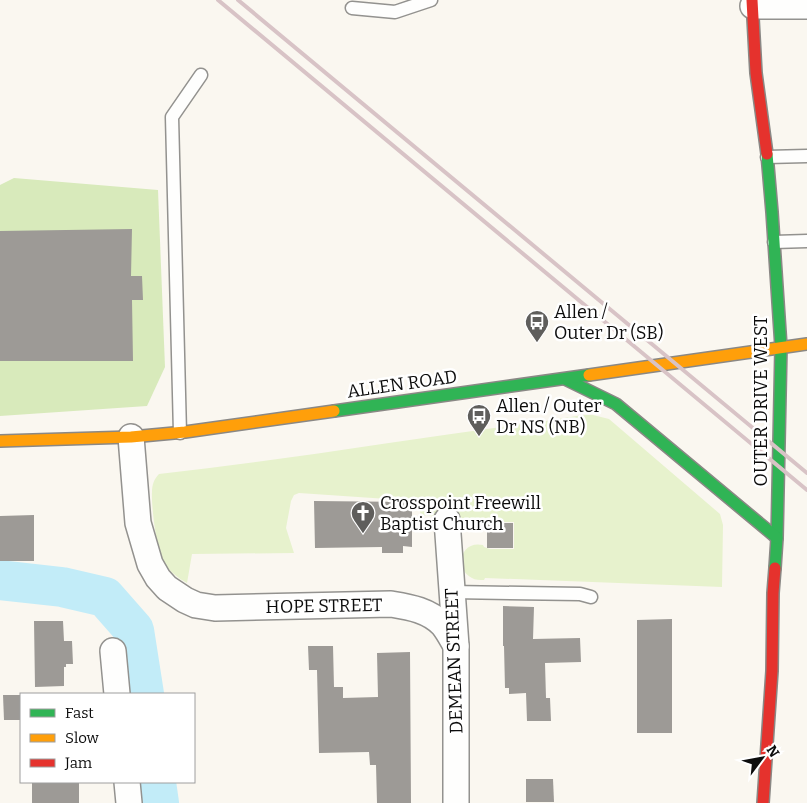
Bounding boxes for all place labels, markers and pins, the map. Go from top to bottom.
place label: Allen / Outer Dr (SB) [554,301,664,344]
bus stop icon: Allen / Outer Dr (SB) [524,309,550,343]
place label: Allen / Outer Dr NS (NB) [496,395,602,438]
bus stop icon: Allen / Outer Dr NS (NB) [466,403,492,437]
place label: Crosspoint Freewill Baptist Church [380,492,541,535]
church icon: Crosspoint Freewill Baptist Church [350,500,376,534]

